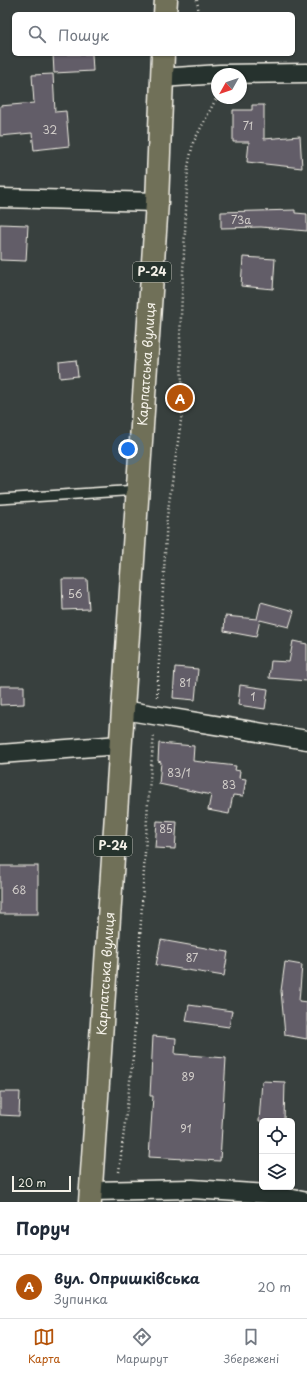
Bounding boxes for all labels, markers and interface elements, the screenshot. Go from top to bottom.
search box [12,12,295,56]
icon: search [26,23,48,45]
text: Пошук [58,23,109,46]
north arrow [211,68,247,104]
house number: 71 [243,117,253,134]
house number: 32 [43,121,58,138]
house number: 73а [231,211,251,228]
road number: Р-24 [133,262,171,282]
street label: Карпатська вулиця [132,301,159,426]
pin: A [167,383,193,413]
your location [118,439,138,459]
house number: 56 [68,585,83,602]
house number: 81 [179,674,191,691]
house number: 1 [251,688,256,705]
house number: 83/1 [167,764,191,781]
house number: 83 [222,776,236,793]
house number: 85 [159,820,173,837]
road number: Р-24 [94,836,132,856]
house number: 68 [12,881,26,898]
street label: Карпатська вулиця [91,911,118,1036]
house number: 87 [186,949,198,966]
house number: 89 [181,1068,195,1085]
map controls [259,1118,295,1190]
button: locate [259,1118,295,1154]
house number: 91 [180,1120,192,1137]
button: layers [259,1154,295,1190]
scale bar [12,1174,71,1193]
text: 20 m [18,1174,46,1191]
text: Поруч [16,1215,70,1241]
text: вул. Опришківська [54,1266,200,1289]
text: A [24,1277,34,1296]
text: 20 m [257,1277,291,1296]
text: Зупинка [54,1289,108,1308]
tab: Карта [28,1326,60,1367]
tab: Маршрут [116,1326,168,1367]
tab: Збережені [224,1326,279,1367]

